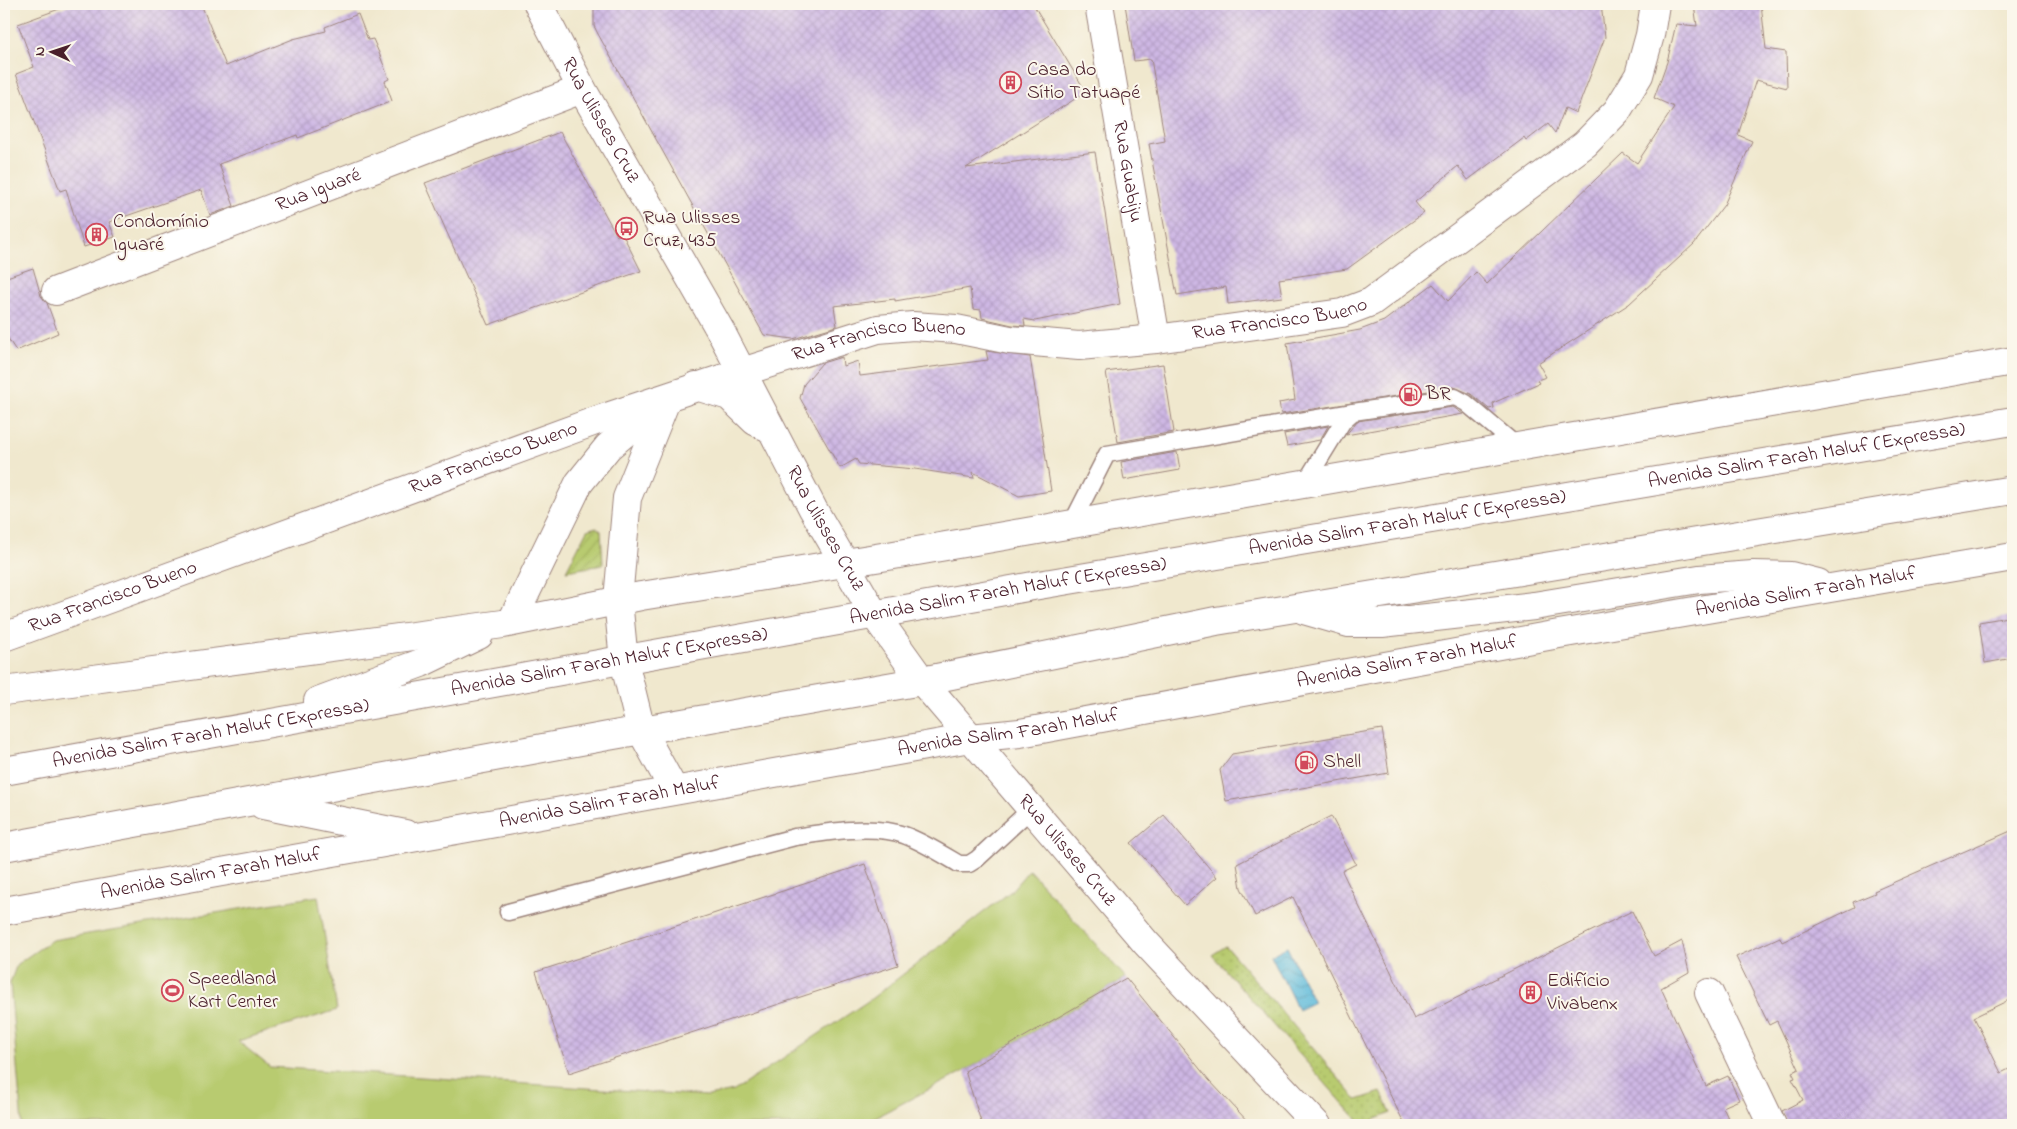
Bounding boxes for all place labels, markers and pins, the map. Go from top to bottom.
place label: Casa do Sítio Tatuapé [1027,56,1140,108]
building icon: Casa do Sítio Tatuapé [999,70,1023,94]
place label: Rua Ulisses Cruz, 435 [643,204,740,256]
place label: Condomínio Iguaré [113,208,209,261]
bus stop icon: Rua Ulisses Cruz, 435 [615,217,639,241]
building icon: Condomínio Iguaré [85,222,109,246]
place label: BR [1425,380,1451,409]
fuel station icon: BR [1398,382,1422,406]
place label: Shell [1323,748,1361,777]
fuel station icon: Shell [1295,750,1319,774]
place label: Speedland Kart Center [188,965,279,1017]
place label: Edifício Vivabenx [1546,967,1618,1019]
sports icon: Speedland Kart Center [160,979,184,1003]
building icon: Edifício Vivabenx [1519,981,1543,1005]

